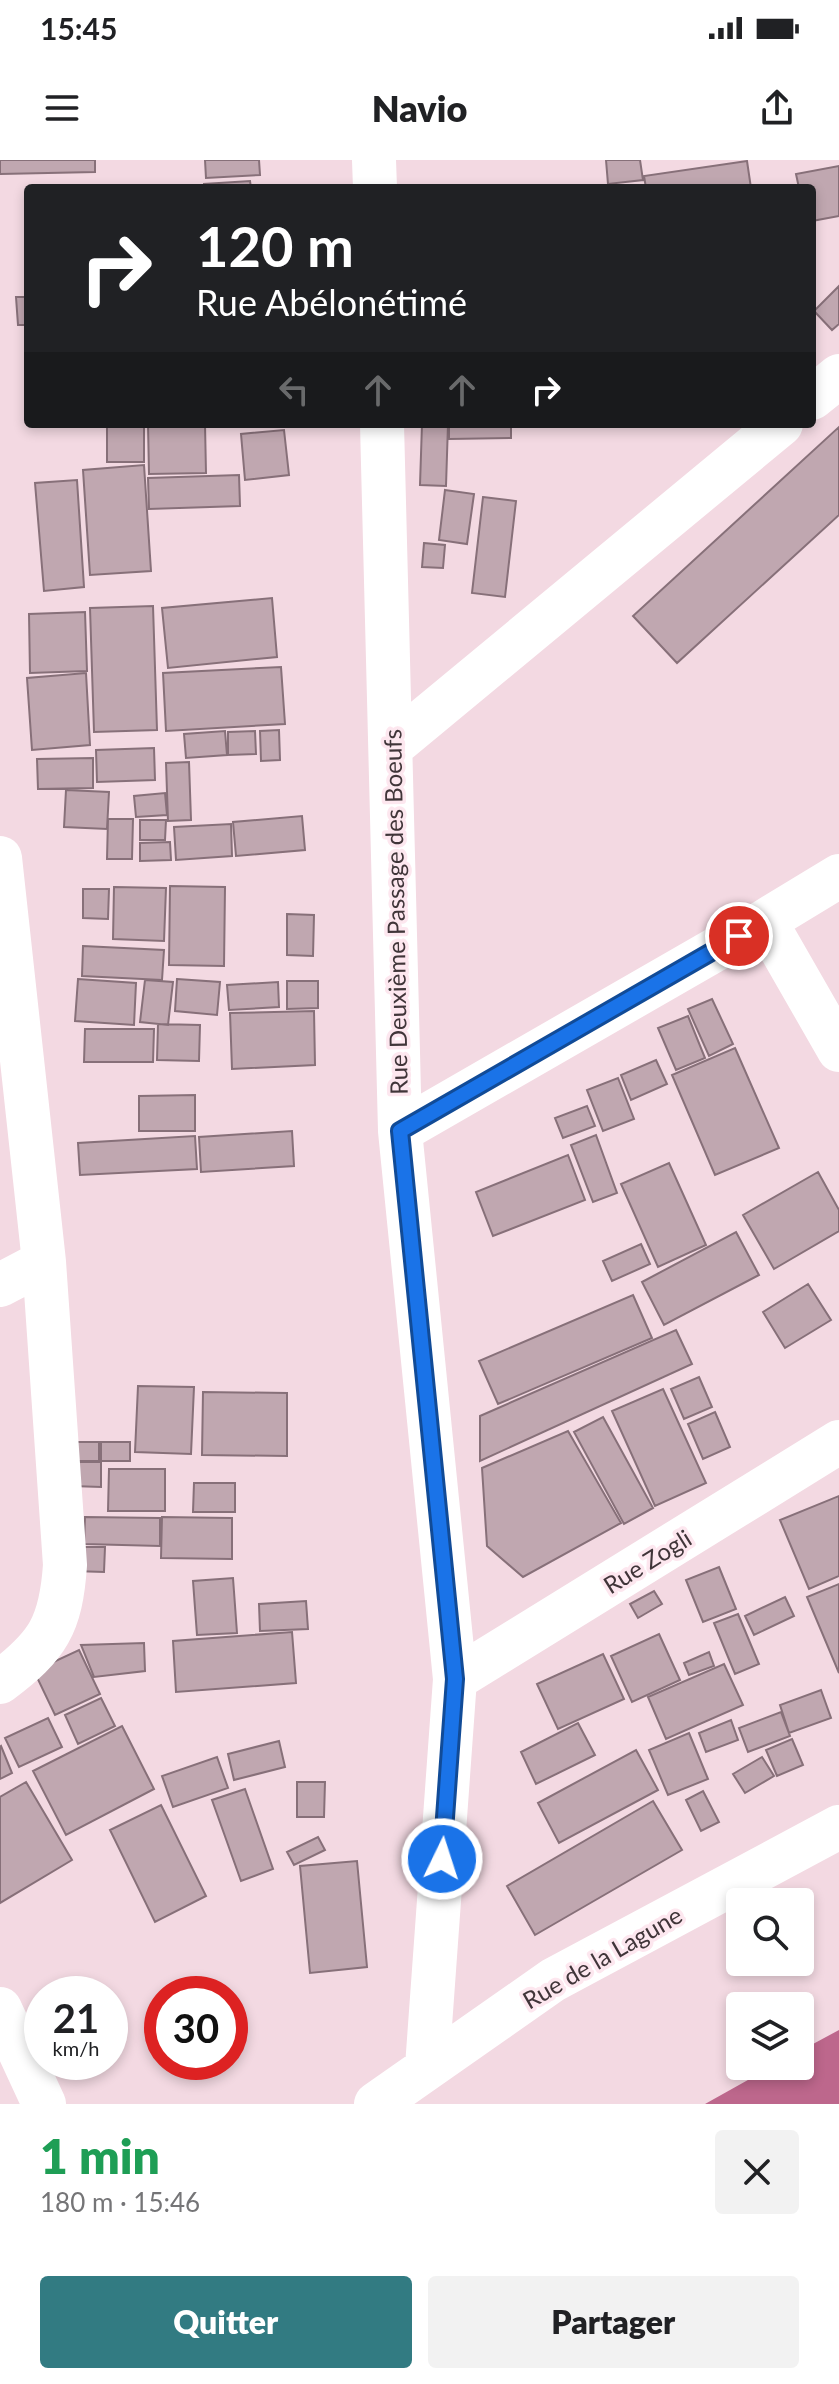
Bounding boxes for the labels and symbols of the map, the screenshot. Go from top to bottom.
street label: Rue Deuxième Passage des Boeufs [377,729,413,1095]
pin [705,902,773,970]
street label: Rue Zogli [598,1523,696,1599]
position arrow [400,1817,484,1901]
street label: Rue de la Lagune [517,1900,687,2014]
speed limit sign: 30 [144,1976,248,2080]

